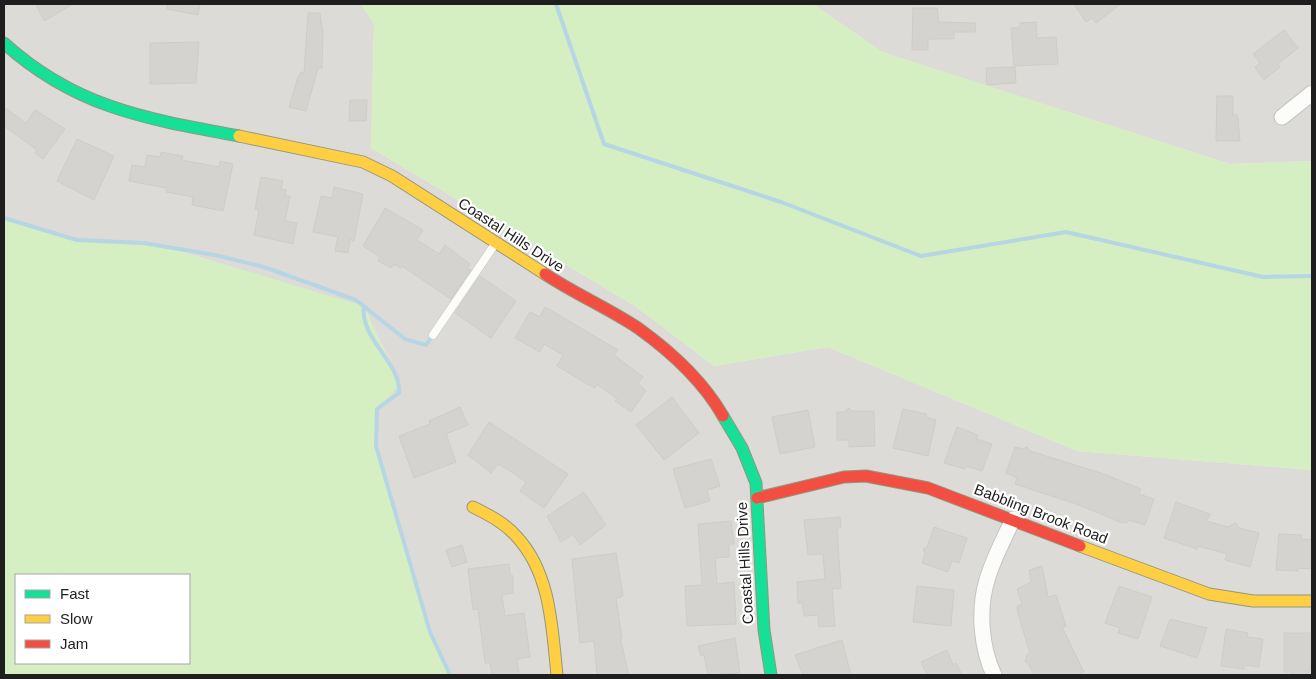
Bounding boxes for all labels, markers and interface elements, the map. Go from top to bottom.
street label: Coastal Hills Drive [455,194,567,275]
street label: Babbling Brook Road [972,480,1110,547]
street label: Coastal Hills Drive [733,501,756,625]
legend [15,574,190,664]
text: Fast [60,585,90,602]
text: Slow [60,610,93,627]
text: Jam [60,635,88,652]

